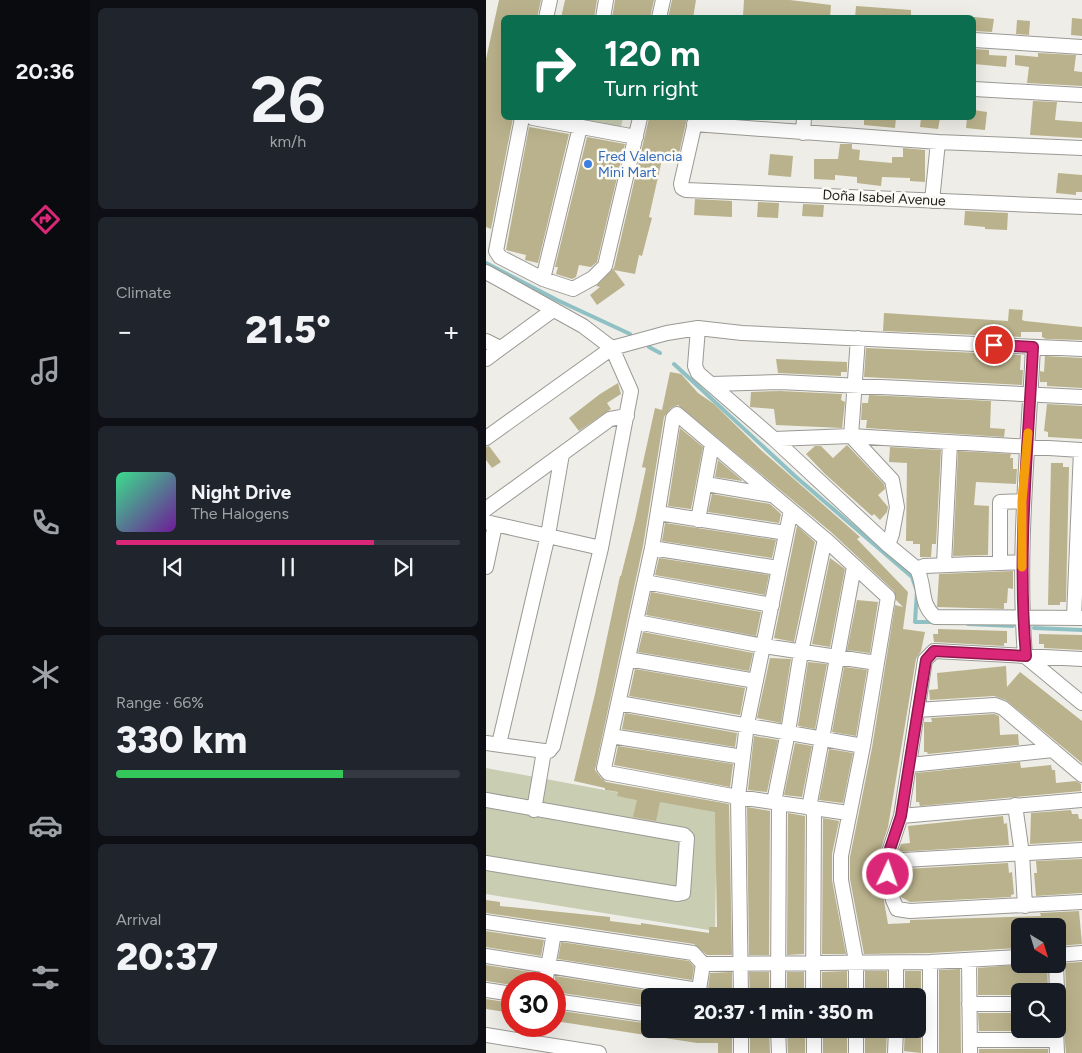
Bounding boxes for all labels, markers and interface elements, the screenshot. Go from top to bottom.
text: 120 m [604,33,701,75]
icon: right [521,35,586,100]
text: 20:36 [16,58,74,85]
text: 26 [250,60,326,138]
text: Turn right [604,75,699,102]
text: km/h [270,132,306,151]
place label: Fred Valencia Mini Mart [598,148,682,181]
marker: Fred Valencia Mini Mart [582,158,594,170]
street label: Doña Isabel Avenue [822,186,946,210]
icon: directions [28,202,63,237]
text: Climate [116,283,171,302]
text: 21.5° [245,307,331,353]
text: − [116,314,133,348]
text: + [443,314,460,348]
pin [973,324,1015,366]
icon: arrive [980,331,1008,359]
icon: music [28,353,63,388]
text: Night Drive [191,481,291,504]
text: The Halogens [191,504,289,523]
icon: phone [28,505,63,540]
icon: previous [159,553,187,581]
icon: pause [274,553,302,581]
icon: next [389,553,417,581]
icon: climate [28,657,63,692]
text: Range · 66% [116,693,204,712]
text: 330 km [116,717,247,763]
icon: car [28,808,63,843]
position arrow [861,847,913,899]
text: Arrival [116,910,161,929]
north arrow [1011,918,1066,972]
map controls [1011,918,1066,1038]
text: 20:37 [116,934,218,980]
icon: filters [28,960,63,995]
speed limit sign: 30 [501,972,566,1037]
button: search [1011,983,1066,1038]
text: 20:37 · 1 min · 350 m [694,1001,873,1024]

